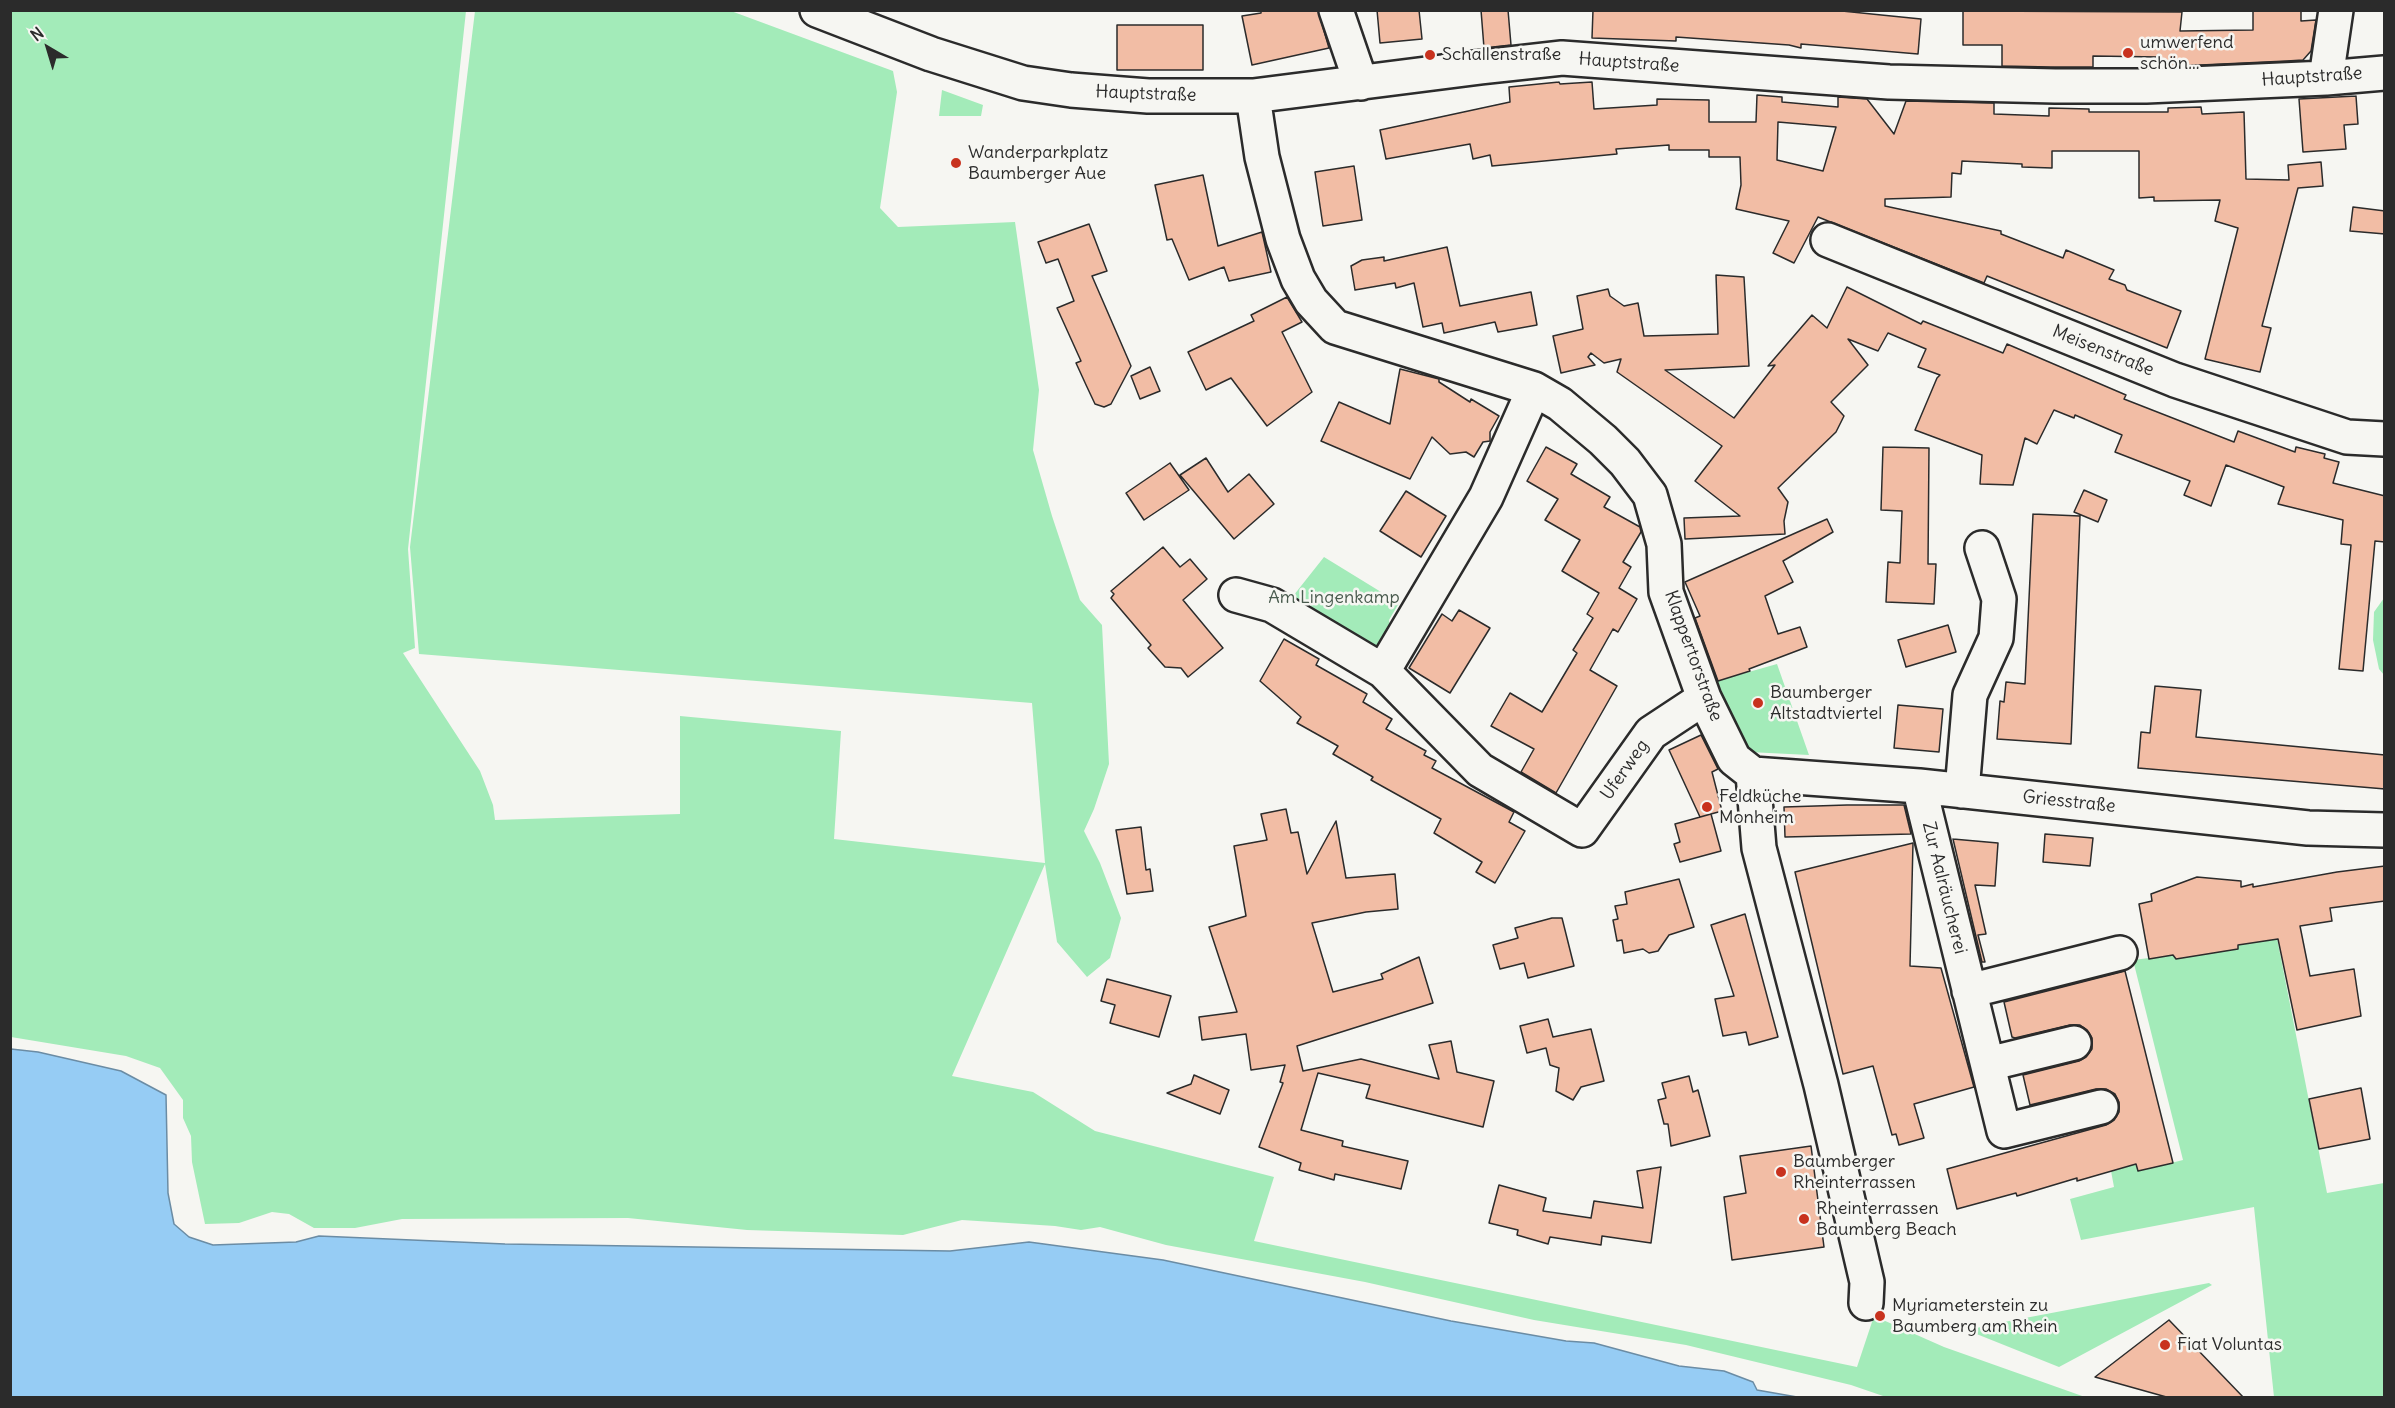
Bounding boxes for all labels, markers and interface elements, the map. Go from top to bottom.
north arrow [18,18,78,78]
text: N [26,23,47,45]
place label: umwerfend schön... [2140,32,2234,74]
place label: Schallenstraße [1442,44,1561,66]
marker: umwerfend schön... [2121,46,2135,60]
marker: Schallenstraße [1423,48,1437,62]
street label: Hauptstraße [1578,49,1680,77]
street label: Hauptstraße [2261,63,2363,91]
street label: Hauptstraße [1095,81,1197,107]
place label: Wanderparkplatz Baumberger Aue [968,142,1108,184]
marker: Wanderparkplatz Baumberger Aue [949,156,963,170]
street label: Meisenstraße [2049,321,2157,381]
park label: Am Lingenkamp [1268,587,1400,609]
street label: Klappertorstraße [1659,588,1727,724]
place label: Baumberger Altstadtviertel [1770,682,1882,724]
marker: Baumberger Altstadtviertel [1751,696,1765,710]
street label: Uferweg [1596,736,1654,804]
place label: Feldküche Monheim [1719,786,1801,828]
street label: Griesstraße [2021,786,2117,818]
marker: Feldküche Monheim [1700,800,1714,814]
street label: Zur Aalräucherei [1917,820,1971,956]
place label: Baumberger Rheinterrassen [1793,1151,1916,1194]
marker: Baumberger Rheinterrassen [1774,1165,1788,1179]
place label: Rheinterrassen Baumberg Beach [1816,1198,1957,1240]
marker: Rheinterrassen Baumberg Beach [1797,1212,1811,1226]
place label: Myriameterstein zu Baumberg am Rhein [1892,1295,2058,1338]
marker: Myriameterstein zu Baumberg am Rhein [1873,1309,1887,1323]
place label: Fiat Voluntas [2177,1334,2282,1356]
marker: Fiat Voluntas [2158,1338,2172,1352]

